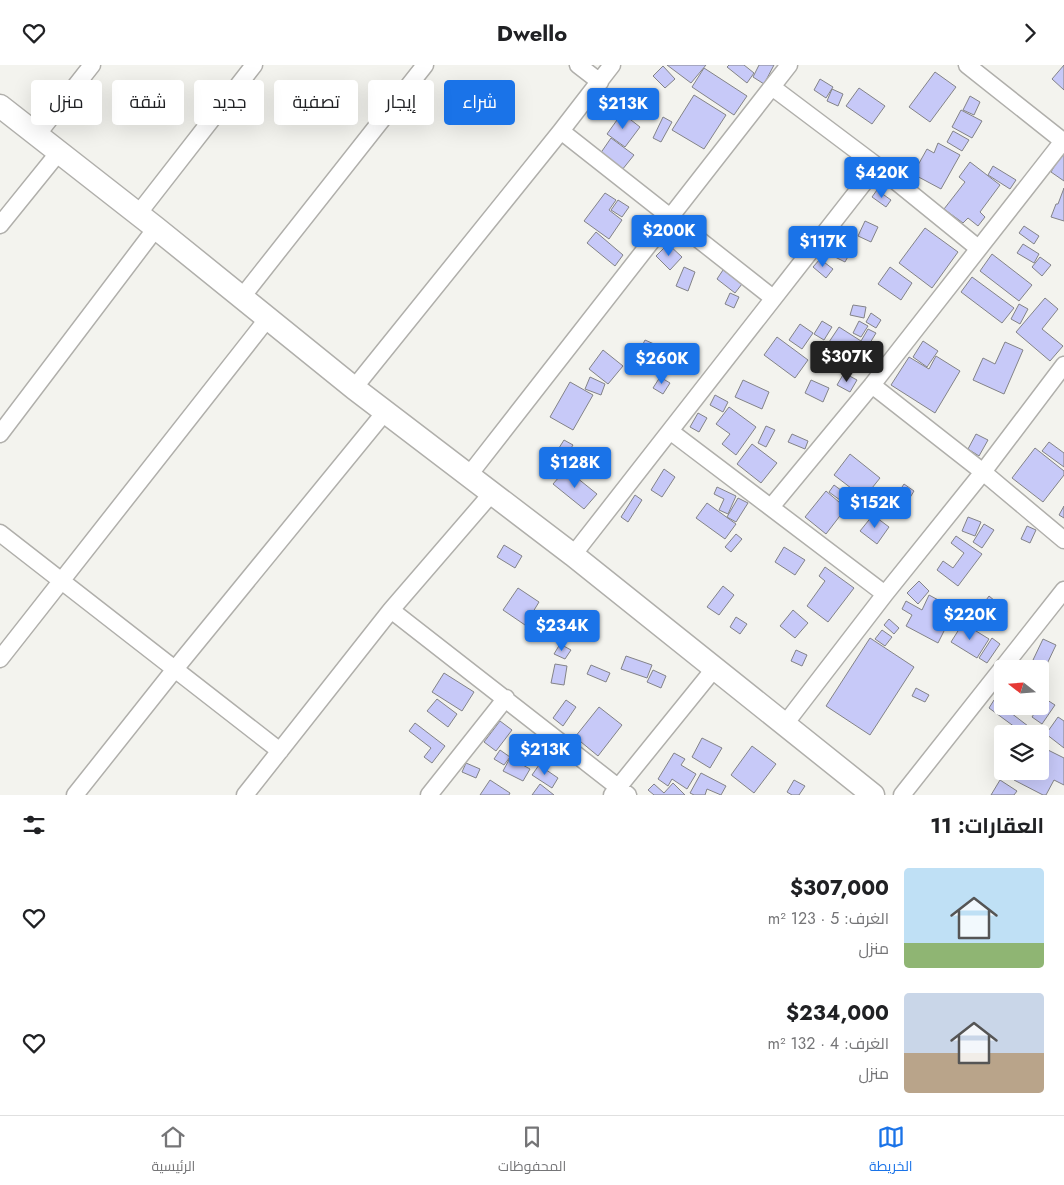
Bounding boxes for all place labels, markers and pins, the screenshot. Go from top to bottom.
pin: $213K [588,87,658,130]
pin: $420K [847,157,917,199]
pin: $200K [634,215,704,257]
pin: $117K [788,225,858,268]
pin: $307K [812,341,882,383]
pin: $260K [627,343,697,385]
pin: $128K [540,447,610,489]
pin: $152K [840,487,910,529]
pin: $220K [935,599,1005,641]
pin: $234K [527,609,597,652]
pin: $213K [510,733,580,776]

